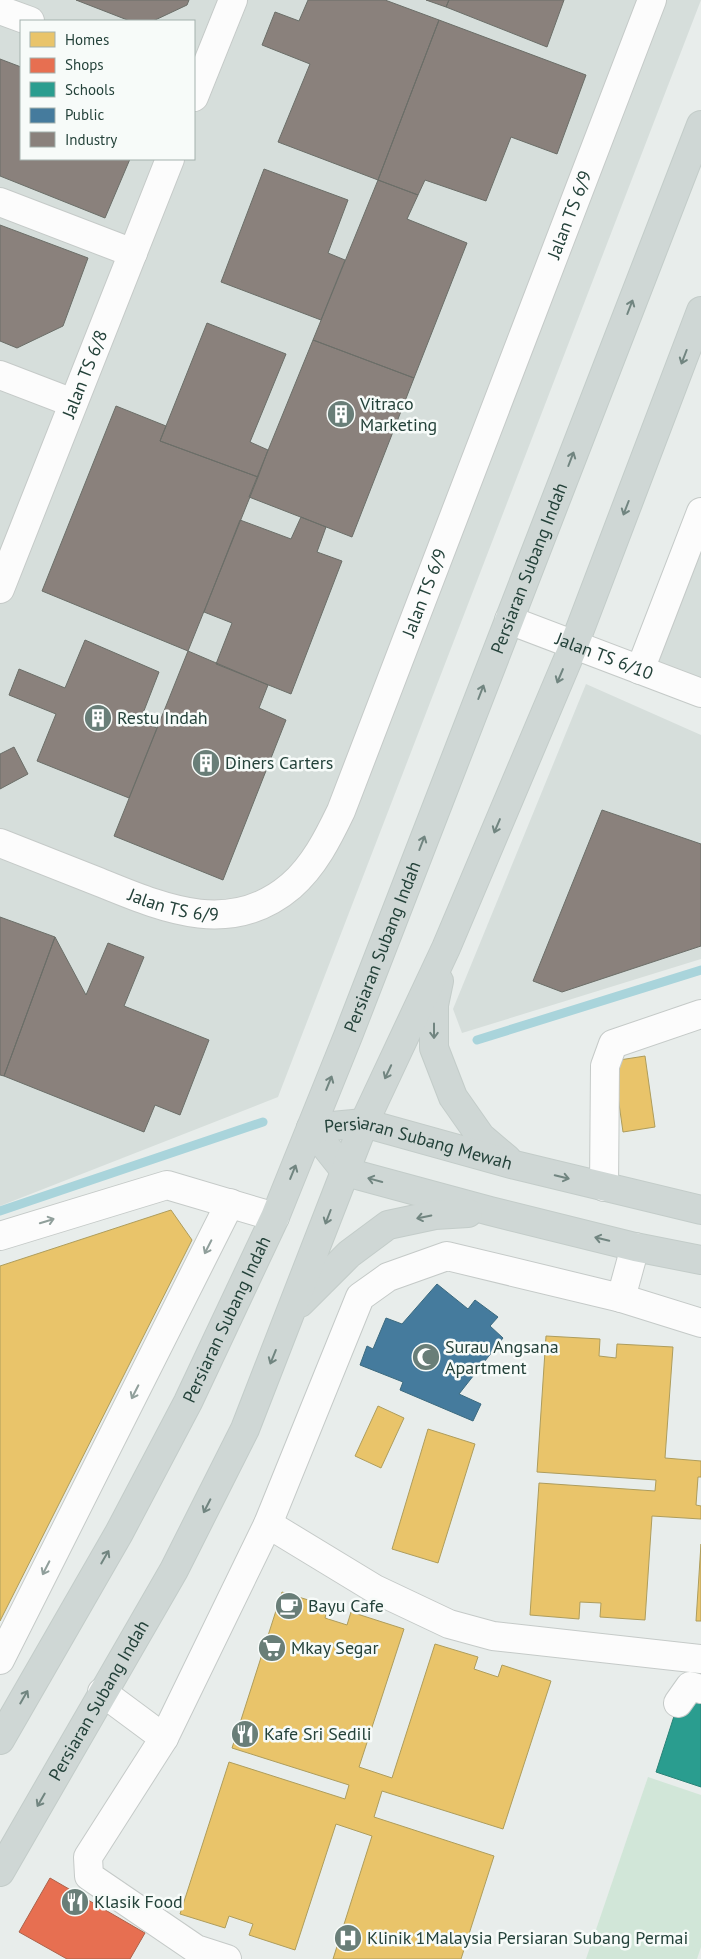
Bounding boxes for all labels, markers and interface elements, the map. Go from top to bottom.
legend [20,20,195,160]
text: Homes [65,30,109,49]
text: Shops [65,55,104,74]
text: Schools [65,80,115,99]
text: Public [65,105,104,124]
text: Industry [65,130,117,149]
street label: Jalan TS 6/9 [541,167,597,263]
one-way arrow [626,300,635,315]
street label: Jalan TS 6/8 [56,327,112,422]
one-way arrow [679,348,688,364]
place label: Vitraco Marketing [359,392,437,436]
building icon: Vitraco Marketing [326,399,356,429]
one-way arrow [567,452,577,467]
street label: Persiaran Subang Indah [485,479,572,657]
one-way arrow [621,500,630,516]
street label: Jalan TS 6/9 [396,545,452,641]
street label: Jalan TS 6/10 [552,626,657,685]
one-way arrow [555,668,565,683]
one-way arrow [477,685,486,700]
building icon: Restu Indah [83,703,113,733]
place label: Restu Indah [117,706,208,729]
building icon: Diners Carters [191,748,221,778]
place label: Diners Carters [225,751,333,774]
one-way arrow [492,818,502,833]
one-way arrow [418,836,427,852]
street label: Persiaran Subang Indah [339,858,426,1036]
street label: Jalan TS 6/9 [124,882,219,926]
one-way arrow [429,1022,439,1039]
one-way arrow [383,1064,393,1079]
one-way arrow [325,1076,334,1091]
street label: Persiaran Subang Mewah [323,1111,515,1175]
one-way arrow [289,1165,299,1180]
one-way arrow [554,1173,570,1182]
one-way arrow [368,1175,384,1184]
one-way arrow [323,1210,332,1225]
one-way arrow [416,1213,432,1222]
one-way arrow [38,1216,54,1226]
street label: Persiaran Subang Indah [177,1232,275,1406]
one-way arrow [594,1234,610,1243]
one-way arrow [203,1239,212,1254]
place label: Surau Angsana Apartment [445,1335,559,1379]
mosque icon: Surau Angsana Apartment [411,1342,441,1372]
one-way arrow [268,1349,277,1365]
one-way arrow [130,1384,139,1399]
one-way arrow [202,1498,212,1513]
one-way arrow [101,1550,111,1564]
one-way arrow [41,1560,50,1575]
cafe icon: Bayu Cafe [274,1591,304,1621]
place label: Bayu Cafe [308,1594,384,1617]
street label: Persiaran Subang Indah [43,1616,154,1785]
supermarket icon: Mkay Segar [257,1633,287,1663]
place label: Mkay Segar [291,1636,379,1659]
one-way arrow [20,1691,30,1705]
restaurant icon: Kafe Sri Sedili [230,1719,260,1749]
place label: Kafe Sri Sedili [264,1722,372,1745]
one-way arrow [36,1792,46,1806]
restaurant icon: Klasik Food [60,1887,90,1917]
place label: Klasik Food [94,1890,183,1913]
hospital icon: Klinik 1Malaysia Persiaran Subang Permai [333,1923,363,1953]
place label: Klinik 1Malaysia Persiaran Subang Permai [367,1926,688,1949]

